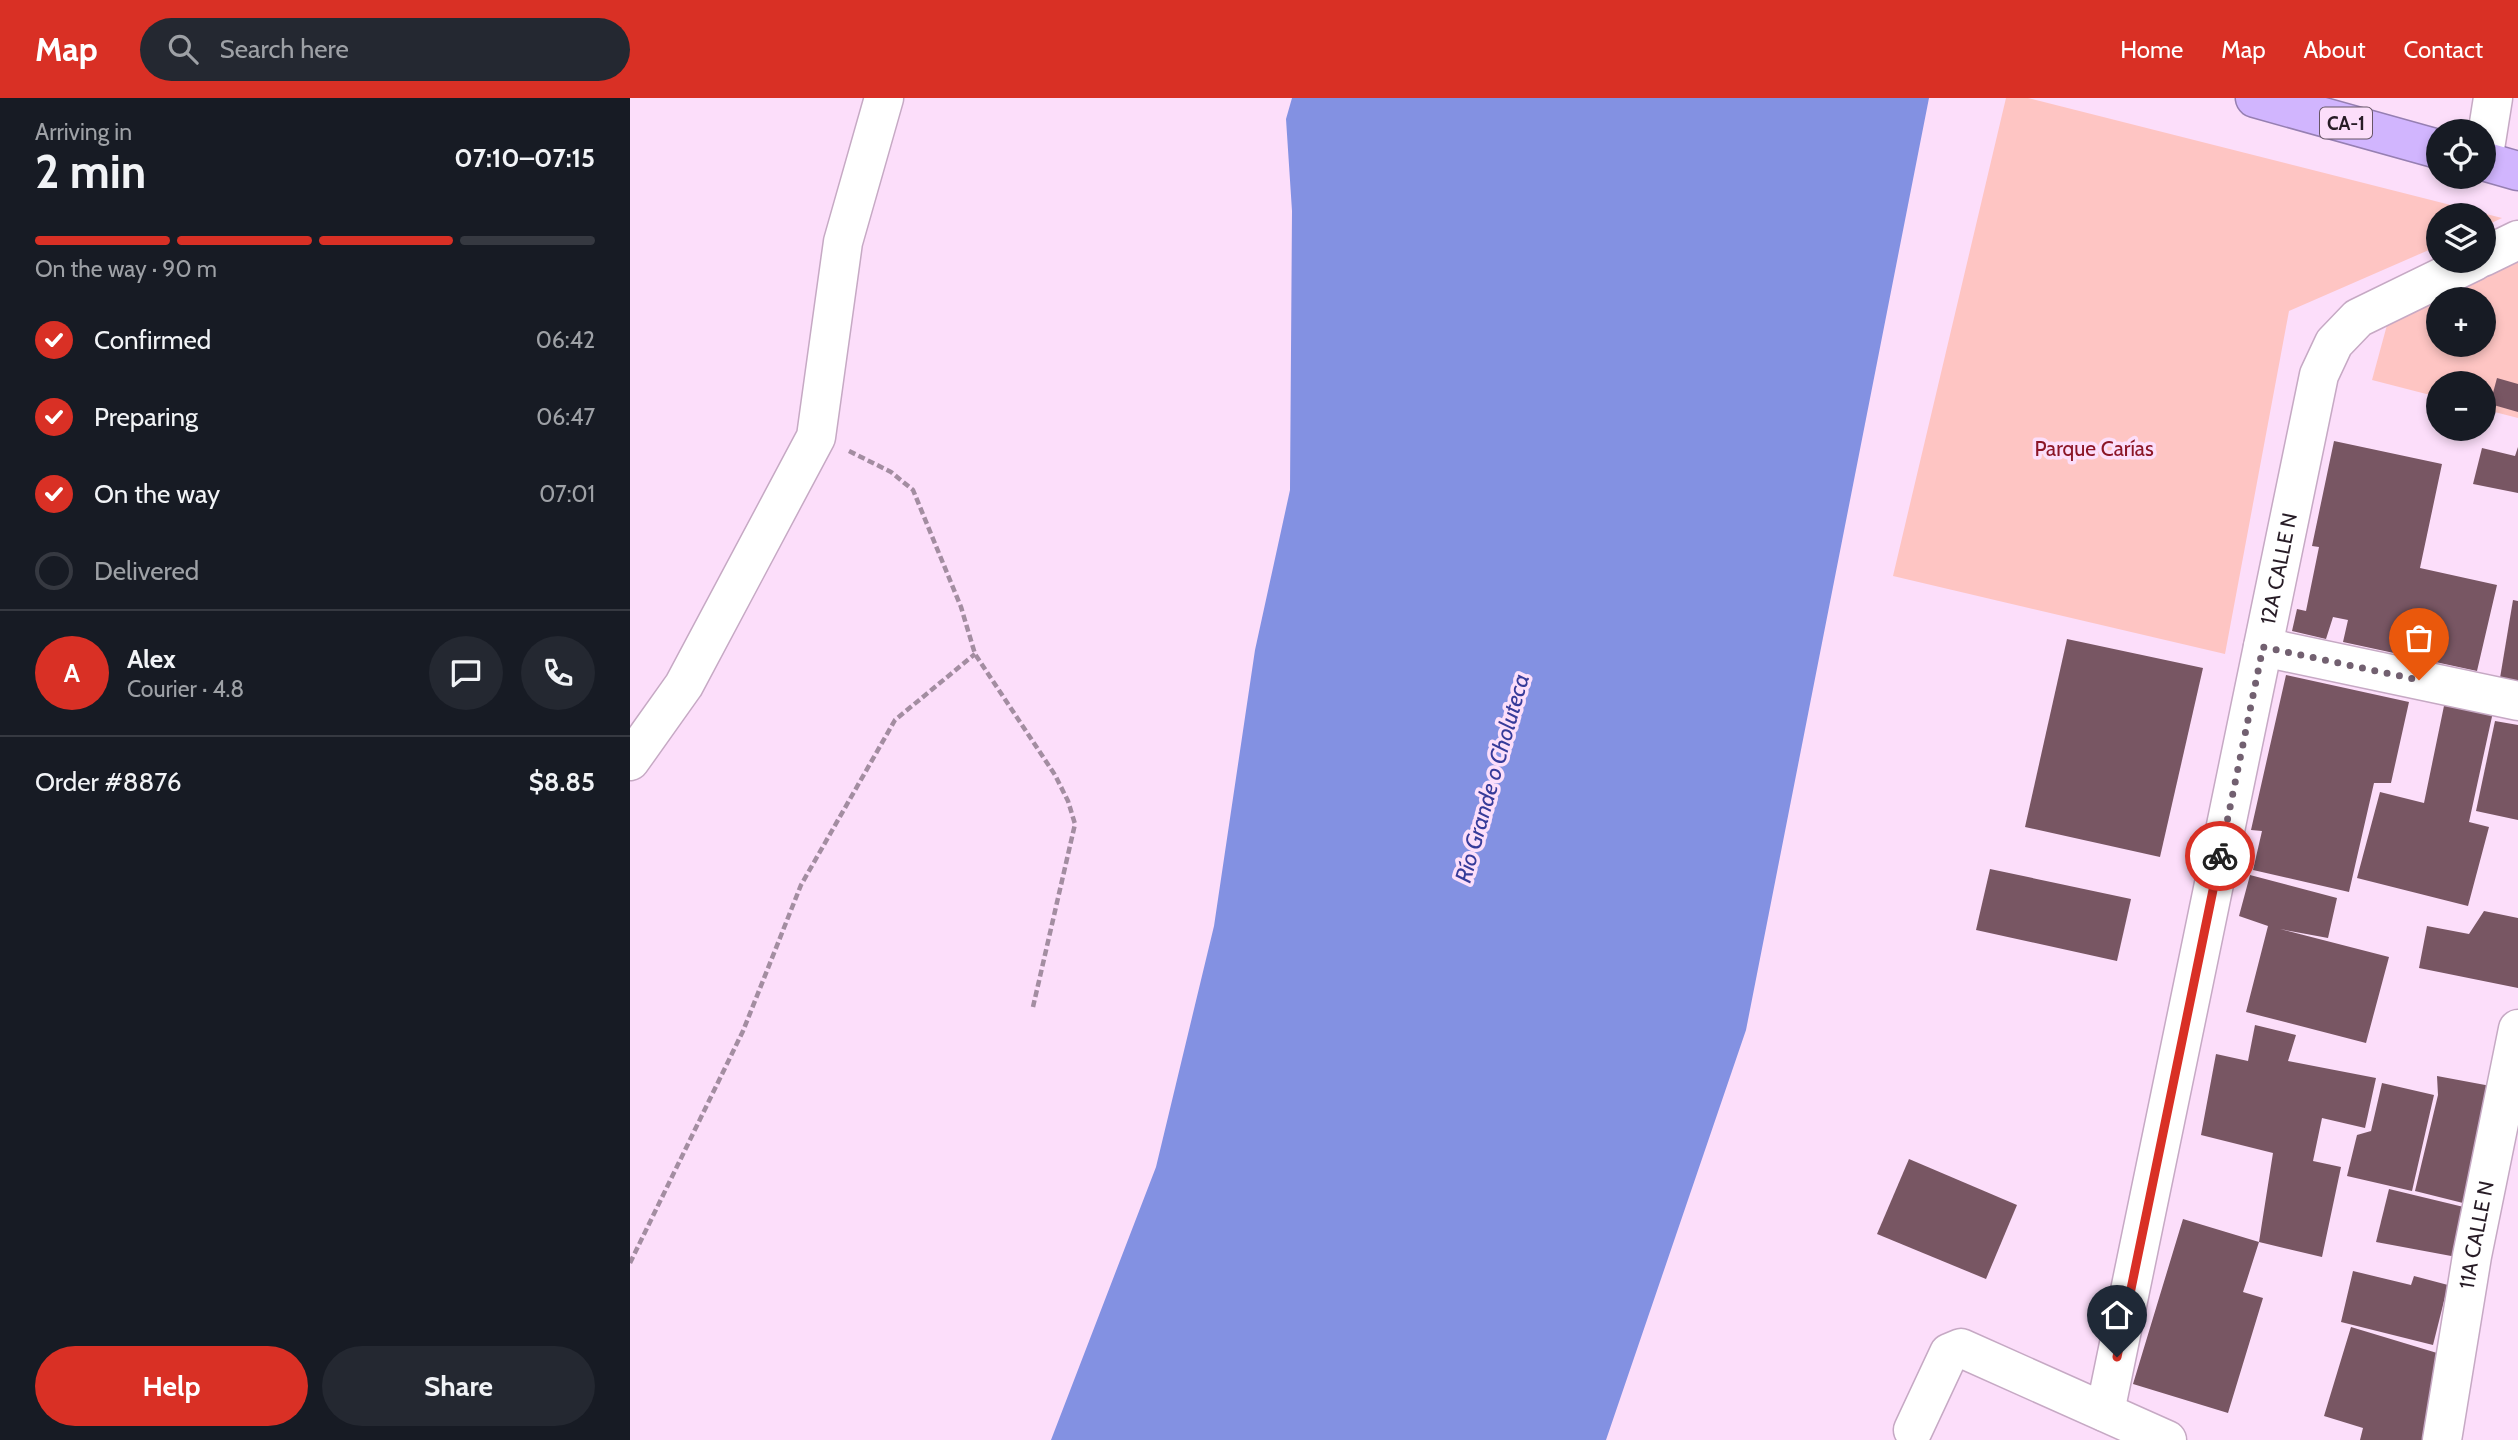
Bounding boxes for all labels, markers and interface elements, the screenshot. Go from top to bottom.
search box [140,18,630,81]
text: Map [35,29,98,69]
icon: search [164,30,202,68]
text: Search here [220,33,349,65]
text: Home [2120,35,2183,64]
text: Map [2221,35,2266,64]
text: About [2304,35,2366,64]
text: Contact [2404,35,2483,64]
road number: CA-1 [2320,108,2372,139]
text: Arriving in [35,118,132,146]
map controls [2426,119,2496,441]
button: locate [2426,119,2496,189]
text: 07:10–07:15 [454,142,595,174]
text: 2 min [35,144,146,200]
button: layers [2426,203,2496,273]
text: On the way · 90 m [35,255,217,283]
button: + [2426,287,2496,357]
icon: check [35,321,73,359]
text: Confirmed [94,324,211,356]
text: 06:42 [536,326,595,354]
button: − [2426,371,2496,441]
icon: check [35,398,73,436]
text: Preparing [94,401,198,433]
text: 06:47 [536,403,595,431]
park label: Parque Carías [2034,436,2154,461]
icon: check [35,475,73,513]
text: On the way [94,478,220,510]
text: 07:01 [539,480,595,508]
street label: 12A CALLE N [2255,510,2302,627]
text: Delivered [94,555,199,587]
pin [2389,608,2449,680]
icon: bag [2400,619,2438,657]
button: chat [429,636,503,710]
button: phone [521,636,595,710]
text: Alex [127,643,176,675]
text: A [64,657,80,689]
water label: Río Grande o Choluteca [1449,670,1535,886]
text: Courier · 4.8 [127,675,244,703]
text: Order #8876 [35,766,182,798]
text: $8.85 [529,766,595,798]
courier [2185,821,2255,891]
icon: bike [2201,837,2239,875]
street label: 11A CALLE N [2454,1179,2499,1291]
pin [2087,1285,2147,1357]
icon: home [2098,1296,2136,1334]
button: Help [35,1346,308,1426]
button: Share [322,1346,595,1426]

